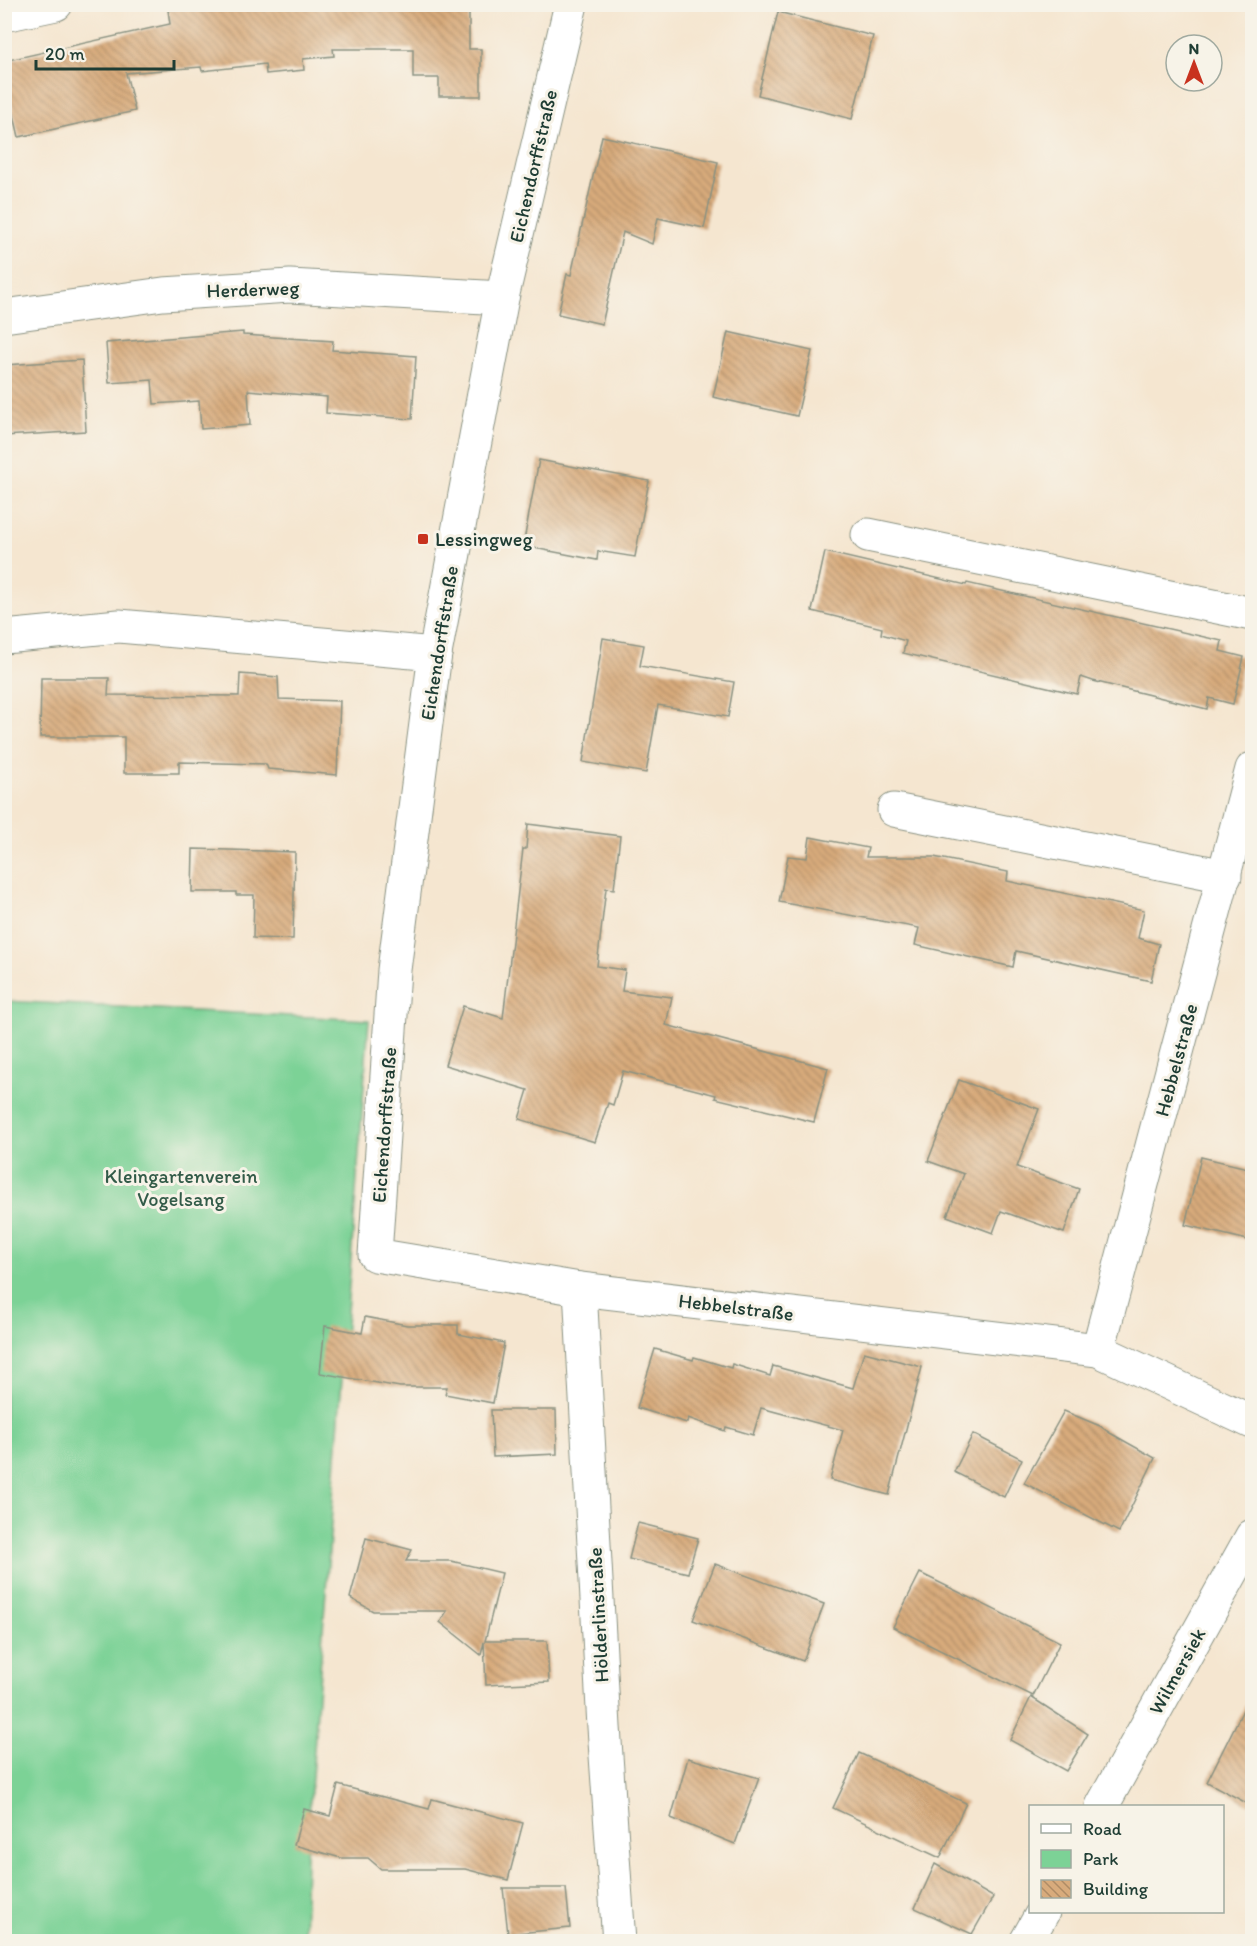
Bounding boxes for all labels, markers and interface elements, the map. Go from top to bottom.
scale bar [36,33,174,71]
north arrow [1164,33,1224,93]
text: N [1189,39,1199,58]
text: 20 m [45,43,85,65]
street label: Eichendorffstraße [504,87,562,245]
street label: Herderweg [206,275,301,303]
place label: Lessingweg [435,527,533,551]
marker: Lessingweg [416,532,430,546]
street label: Eichendorffstraße [415,564,463,722]
street label: Hebbelstraße [1149,1001,1203,1119]
street label: Eichendorffstraße [367,1046,401,1204]
park label: Kleingartenverein Vogelsang [104,1164,258,1211]
street label: Hebbelstraße [677,1288,795,1326]
street label: Hölderlinstraße [582,1547,614,1683]
street label: Wilmersiek [1143,1624,1211,1718]
legend [1029,1805,1224,1913]
text: Road [1083,1818,1122,1840]
text: Park [1083,1848,1118,1870]
text: Building [1083,1878,1149,1900]

